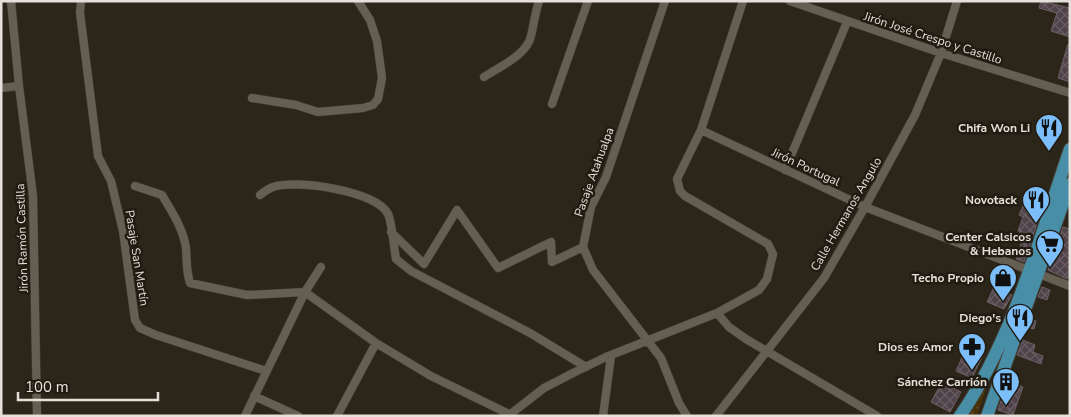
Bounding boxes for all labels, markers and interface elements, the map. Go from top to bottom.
street label: Jirón José Crespo y Castillo [861,8,1004,68]
restaurant icon: Chifa Won Li [1034,113,1064,152]
place label: Chifa Won Li [958,120,1030,136]
street label: Pasaje Atahualpa [570,125,618,219]
street label: Jirón Portugal [768,144,843,190]
street label: Calle Hermanos Angulo [807,154,885,274]
street label: Jirón Ramón Castilla [12,183,32,294]
restaurant icon: Novotack [1021,185,1051,224]
place label: Novotack [965,192,1018,208]
street label: Pasaje San Martín [122,209,152,307]
place label: Center Calsicos & Hebanos [945,229,1031,259]
supermarket icon: Center Calsicos & Hebanos [1035,229,1065,268]
shop icon: Techo Propio [988,263,1018,302]
place label: Techo Propio [912,270,984,286]
restaurant icon: Diego's [1005,303,1035,342]
place label: Diego's [959,310,1001,326]
pharmacy icon: Dios es Amor [957,332,987,371]
place label: Dios es Amor [878,339,953,355]
building icon: Sánchez Carrión [991,367,1021,406]
scale bar [18,370,158,402]
place label: Sánchez Carrión [897,374,987,390]
text: 100 m [25,377,69,397]

